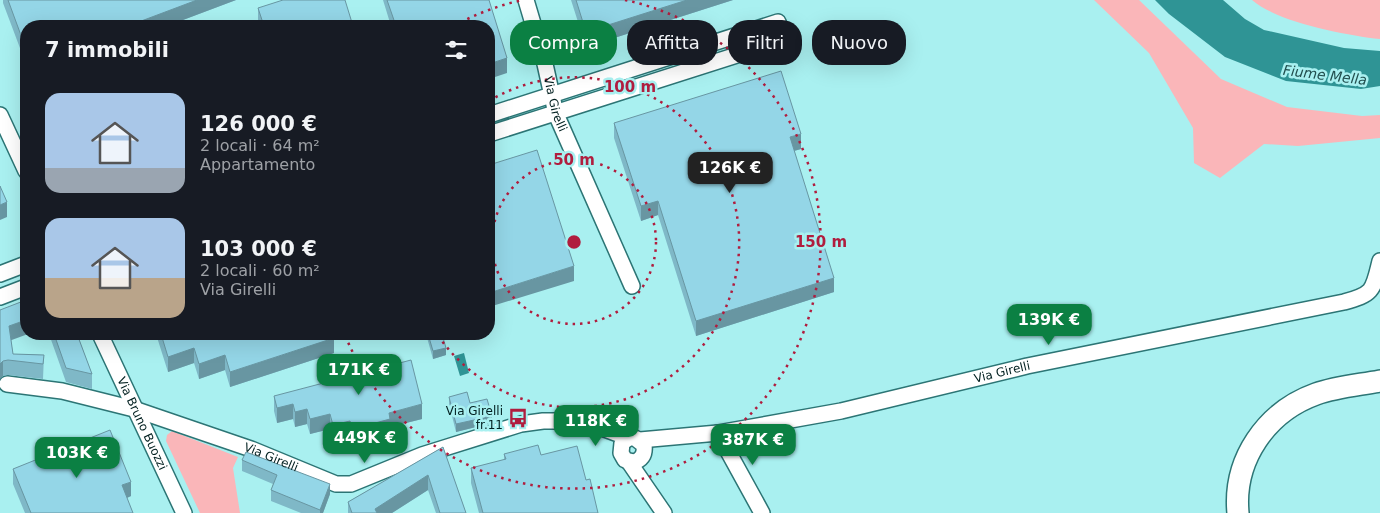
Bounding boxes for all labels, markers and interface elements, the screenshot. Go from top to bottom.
chip: Compra [510,20,617,65]
chip: Affitta [627,20,718,65]
chip: Filtri [728,20,802,65]
chip: Nuovo [812,20,906,65]
icon: filters [442,36,470,64]
text: 7 immobili [45,38,169,62]
water label: Fiume Mella [1282,62,1368,88]
street label: Via Girelli [541,75,570,134]
text: 100 m [604,78,656,96]
text: 126 000 € [200,112,317,136]
icon: home [85,113,145,173]
text: 2 locali · 64 m² [200,136,320,155]
text: 50 m [553,151,595,169]
pin: 126K € [689,152,771,194]
text: Appartamento [200,155,315,174]
text: 126K € [699,158,761,177]
centre of rings [565,233,583,251]
text: 150 m [795,233,847,251]
text: 103 000 € [200,237,317,261]
icon: home [85,238,145,298]
text: 2 locali · 60 m² [200,261,320,280]
text: Via Girelli [200,280,276,299]
pin: 139K € [1008,304,1090,346]
text: 139K € [1018,310,1080,329]
pin: 171K € [318,354,400,396]
street label: Via Girelli [973,359,1031,386]
text: 171K € [328,360,390,379]
street label: Via Bruno Buozzi [114,375,170,472]
place label: Via Girelli fr.11 [446,404,503,432]
pin: 118K € [555,404,637,447]
bus stop icon: Via Girelli fr.11 [507,407,529,429]
text: 118K € [565,411,627,430]
pin: 449K € [324,422,406,464]
pin: 387K € [712,424,794,466]
text: 449K € [334,428,396,447]
text: 387K € [722,430,784,449]
pin: 103K € [36,436,118,479]
street label: Via Girelli [242,440,300,475]
text: 103K € [46,443,108,462]

